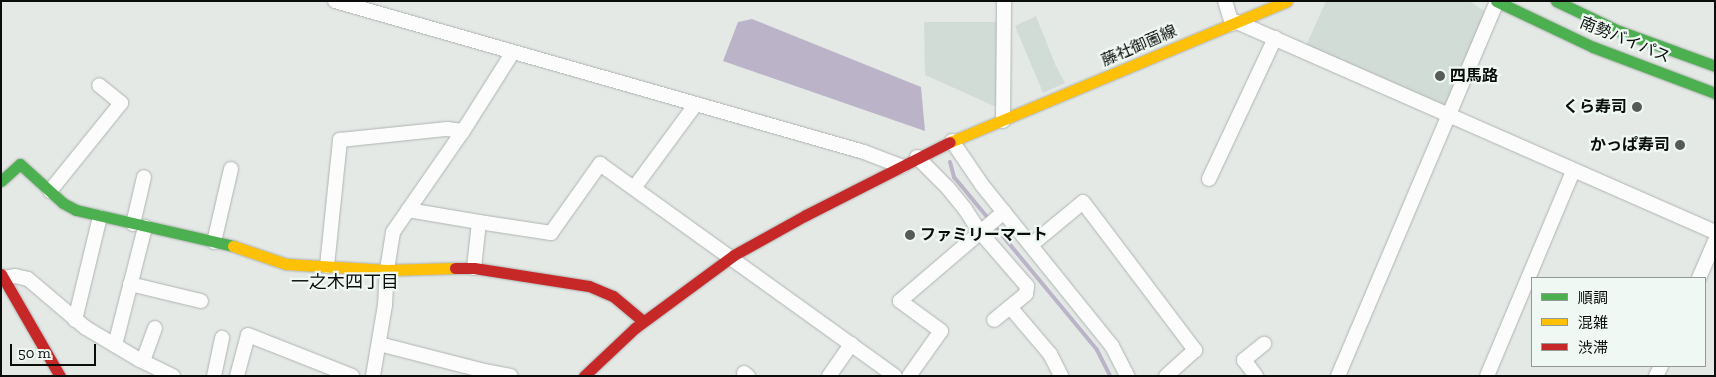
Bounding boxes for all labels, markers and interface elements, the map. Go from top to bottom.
street label: 南勢バイパス [1577,13,1673,67]
street label: 藤社御薗線 [1098,22,1180,70]
place label: 四馬路 [1450,66,1498,86]
marker: 四馬路 [1434,70,1446,82]
place label: くら寿司 [1563,97,1627,117]
marker: くら寿司 [1631,101,1643,113]
place label: かっぱ寿司 [1590,135,1670,155]
marker: かっぱ寿司 [1674,139,1686,151]
place label: ファミリーマート [920,225,1048,245]
marker: ファミリーマート [904,229,916,241]
district label: 一之木四丁目 [291,271,399,293]
legend [1531,277,1706,367]
text: 順調 [1578,289,1608,307]
text: 混雑 [1578,314,1608,332]
scale bar [12,334,99,366]
text: 渋滞 [1578,339,1608,357]
text: 50 m [18,344,51,362]

